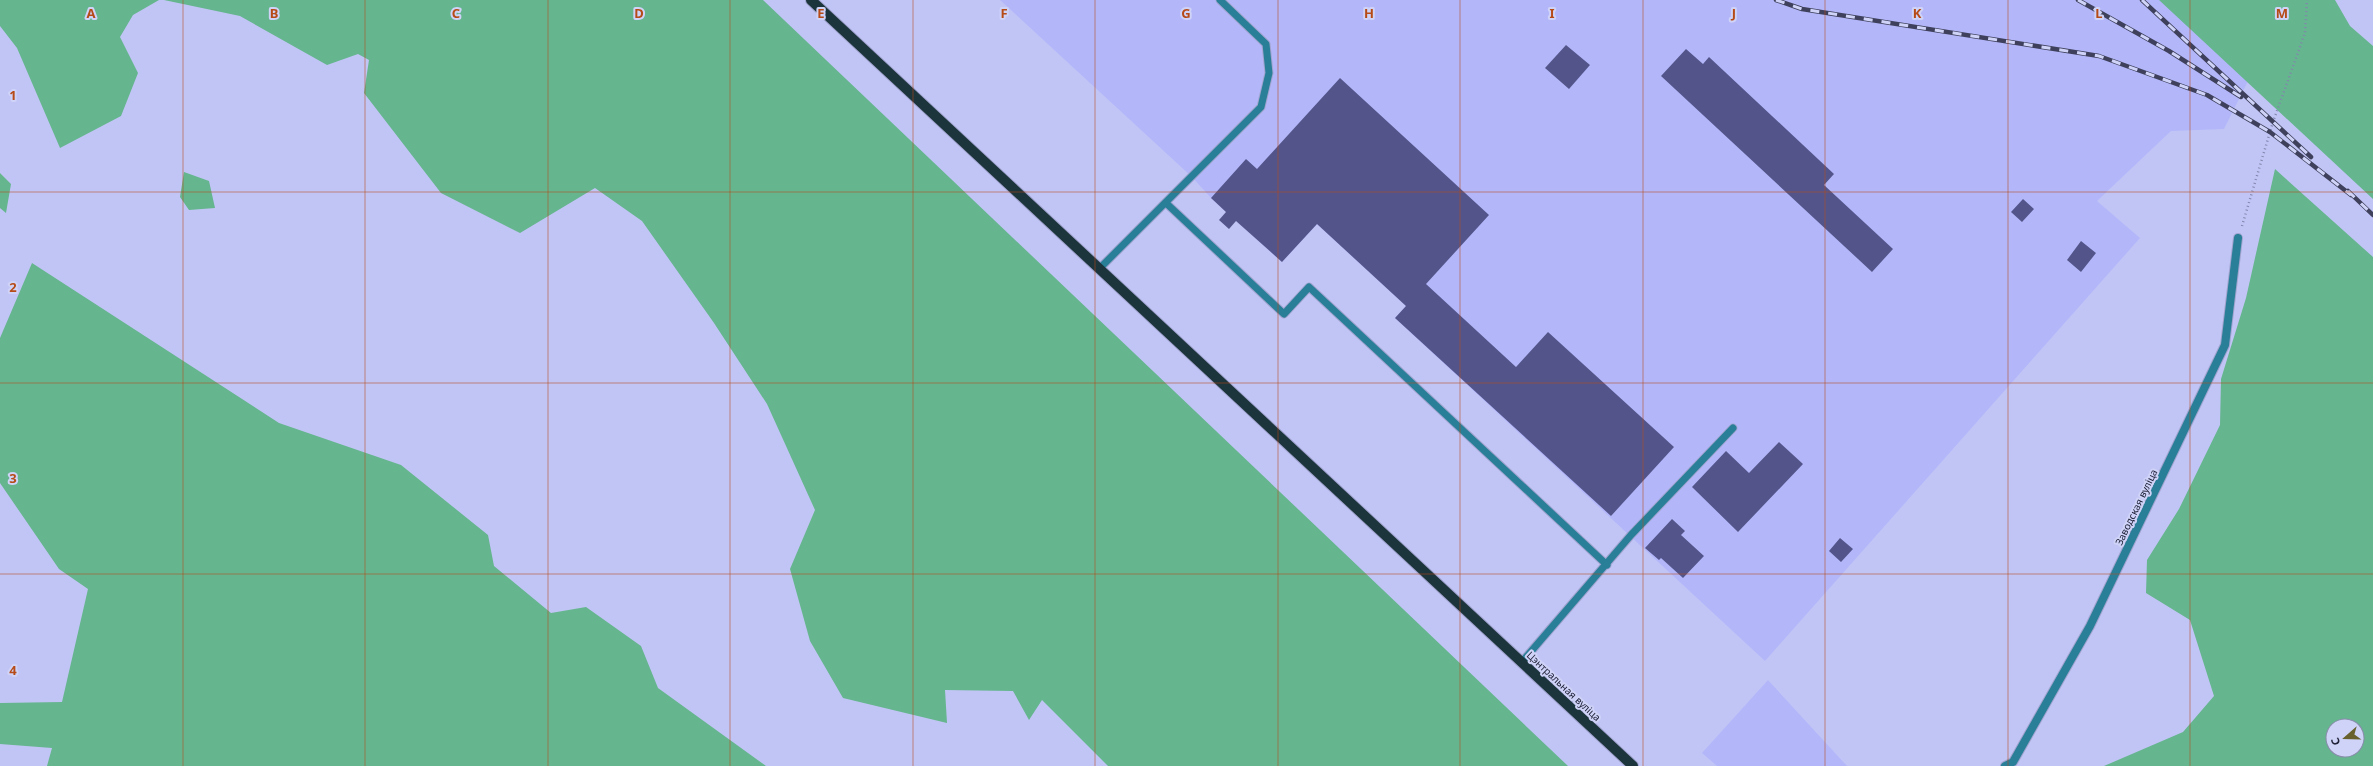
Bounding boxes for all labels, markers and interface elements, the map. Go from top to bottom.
text: A [87,4,96,22]
text: B [270,4,278,22]
text: C [452,4,460,22]
text: D [634,4,644,22]
text: E [817,4,825,22]
text: F [1000,4,1008,22]
text: G [1181,4,1191,22]
text: H [1364,4,1374,22]
text: I [1549,4,1555,22]
text: J [1731,4,1736,22]
text: K [1913,4,1922,22]
text: L [2095,4,2103,22]
text: M [2276,4,2288,22]
text: 1 [9,86,17,104]
text: 2 [9,278,17,296]
street label: Заводская вуліца [2111,467,2161,547]
text: 3 [9,469,17,487]
street label: Цэнтральная вуліца [1524,648,1604,724]
text: 4 [9,661,17,679]
north arrow [2325,718,2365,758]
text: С [2327,736,2343,747]

